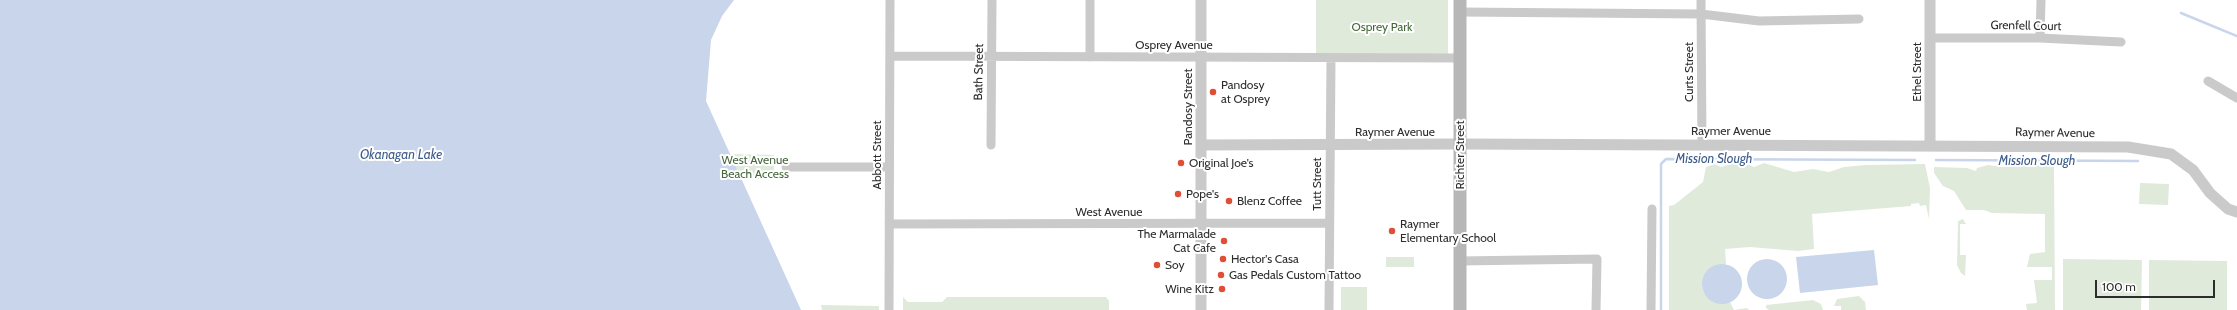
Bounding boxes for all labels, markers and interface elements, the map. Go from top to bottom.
street label: Grenfell Court [1991,18,2061,34]
park label: Osprey Park [1352,20,1412,34]
street label: Osprey Avenue [1135,38,1213,52]
street label: Curts Street [1682,42,1696,102]
street label: Ethel Street [1910,42,1924,102]
street label: Bath Street [971,43,987,101]
street label: Pandosy Street [1181,69,1195,145]
place label: Pandosy at Osprey [1221,78,1270,106]
marker: Pandosy at Osprey [1208,87,1218,97]
street label: Richter Street [1453,120,1467,190]
street label: Abbott Street [870,121,884,189]
street label: Raymer Avenue [1691,124,1771,138]
street label: Raymer Avenue [1355,125,1435,139]
street label: Raymer Avenue [2015,125,2095,141]
water label: Okanagan Lake [360,147,442,163]
water label: Mission Slough [1676,151,1752,167]
park label: West Avenue Beach Access [721,153,789,181]
water label: Mission Slough [1999,153,2075,169]
place label: Original Joe's [1189,156,1254,170]
street label: Tutt Street [1310,157,1324,211]
marker: Original Joe's [1176,158,1186,168]
place label: Pope's [1186,187,1219,201]
marker: Pope's [1173,189,1183,199]
place label: Blenz Coffee [1237,194,1302,208]
marker: Blenz Coffee [1224,196,1234,206]
street label: West Avenue [1076,205,1142,219]
place label: Raymer Elementary School [1400,217,1496,245]
marker: Raymer Elementary School [1387,226,1397,236]
place label: The Marmalade Cat Cafe [1137,227,1216,255]
marker: The Marmalade Cat Cafe [1219,236,1229,246]
place label: Hector's Casa [1231,252,1299,266]
marker: Hector's Casa [1218,254,1228,264]
place label: Soy [1165,258,1185,272]
marker: Soy [1152,260,1162,270]
place label: Gas Pedals Custom Tattoo [1229,268,1361,282]
marker: Gas Pedals Custom Tattoo [1216,270,1226,280]
scale bar [2097,272,2217,298]
text: 100 m [2102,279,2136,294]
place label: Wine Kitz [1165,282,1214,296]
marker: Wine Kitz [1217,284,1227,294]

